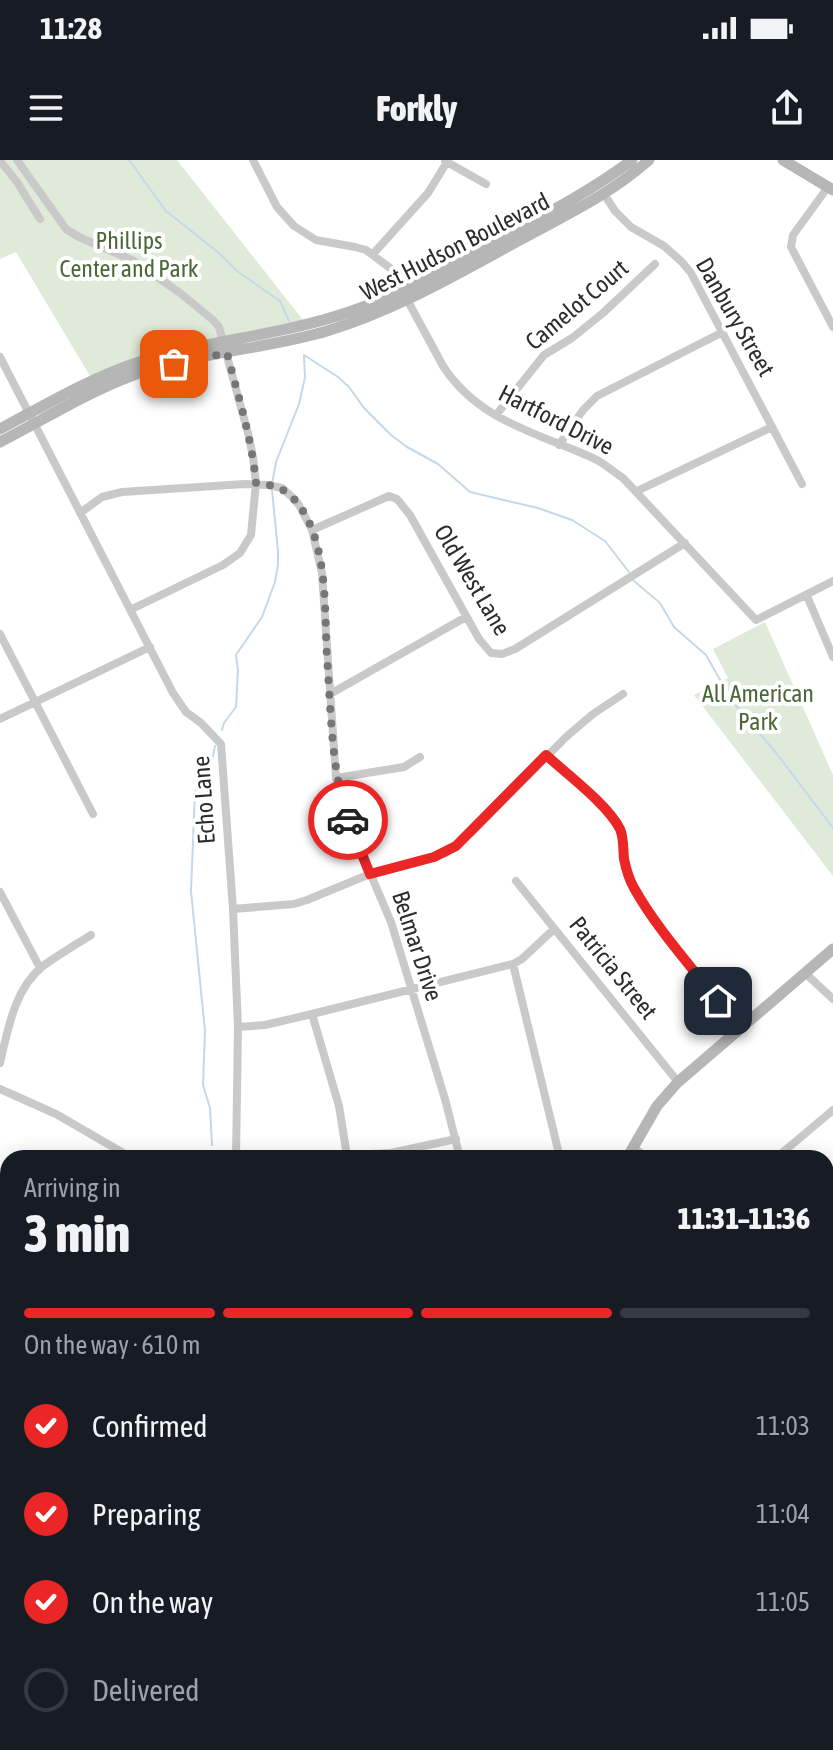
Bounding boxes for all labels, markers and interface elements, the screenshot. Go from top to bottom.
text: 11:28 [40,11,102,45]
icon: menu [24,86,68,130]
icon: share [765,86,809,130]
text: Forkly [376,87,457,129]
street label: West Hudson Boulevard [356,187,554,306]
park label: Phillips Center and Park [60,227,199,282]
street label: Danbury Street [691,253,780,381]
street label: Camelot Court [520,254,633,355]
pin [140,330,208,398]
icon: bag [152,342,196,386]
street label: Hartford Drive [494,379,618,460]
street label: Old West Lane [429,520,516,640]
park label: All American Park [702,680,814,735]
street label: Echo Lane [187,755,220,845]
courier [308,780,388,860]
icon: car [326,798,370,842]
street label: Belmar Drive [387,887,448,1004]
street label: Patricia Street [564,911,663,1024]
pin [684,967,752,1035]
icon: home [696,979,740,1023]
text: Arriving in [24,1173,121,1203]
text: 11:31–11:36 [678,1201,810,1235]
text: 3 min [24,1203,130,1263]
text: On the way · 610 m [24,1330,201,1360]
icon: check [24,1404,68,1448]
text: Confirmed [92,1409,207,1443]
text: 11:03 [756,1411,810,1441]
icon: check [24,1492,68,1536]
text: Preparing [92,1497,201,1531]
text: 11:04 [756,1499,810,1529]
icon: check [24,1580,68,1624]
text: On the way [92,1585,213,1619]
text: 11:05 [756,1587,810,1617]
text: Delivered [92,1673,200,1707]

